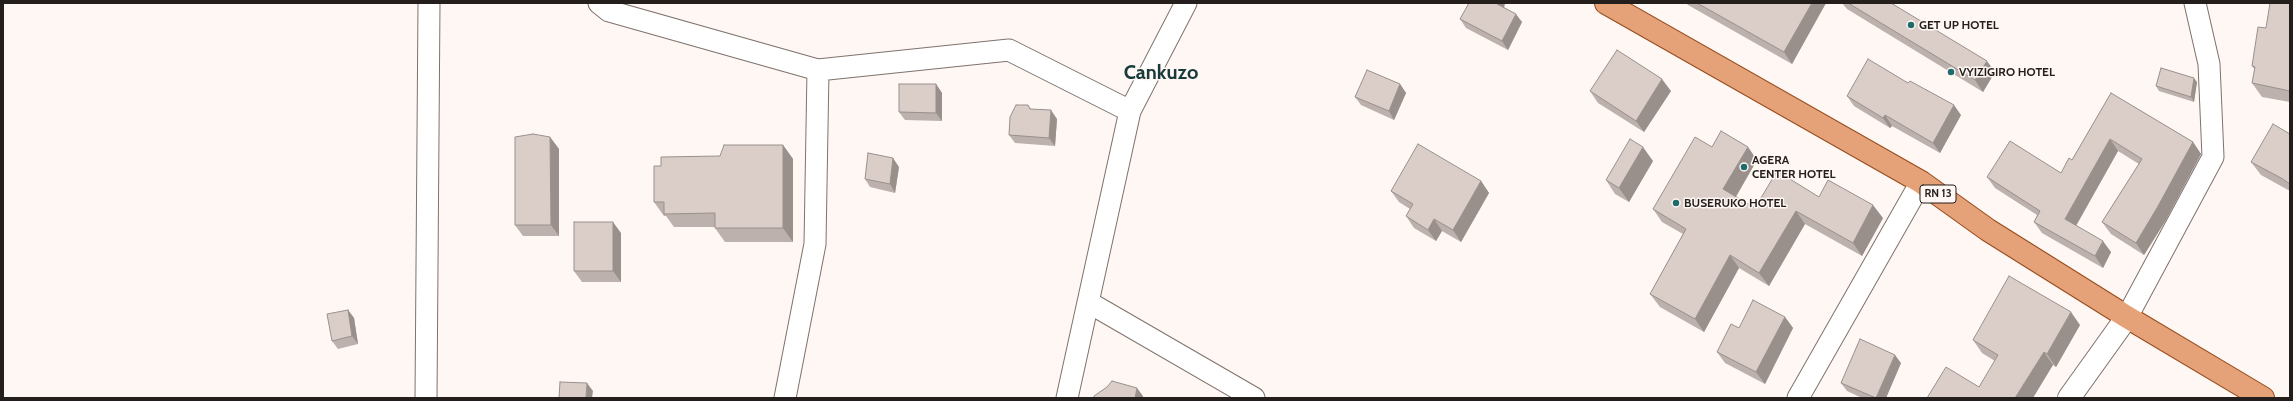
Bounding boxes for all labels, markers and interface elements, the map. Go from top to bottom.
place label: GET UP HOTEL [1919,18,1999,32]
marker: GET UP HOTEL [1906,20,1916,30]
district label: Cankuzo [1124,61,1198,85]
place label: VYIZIGIRO HOTEL [1959,65,2055,79]
marker: VYIZIGIRO HOTEL [1946,67,1956,77]
place label: AGERA CENTER HOTEL [1752,153,1835,181]
marker: AGERA CENTER HOTEL [1739,162,1749,172]
road number: RN 13 [1920,185,1956,203]
place label: BUSERUKO HOTEL [1684,196,1786,210]
marker: BUSERUKO HOTEL [1671,198,1681,208]

